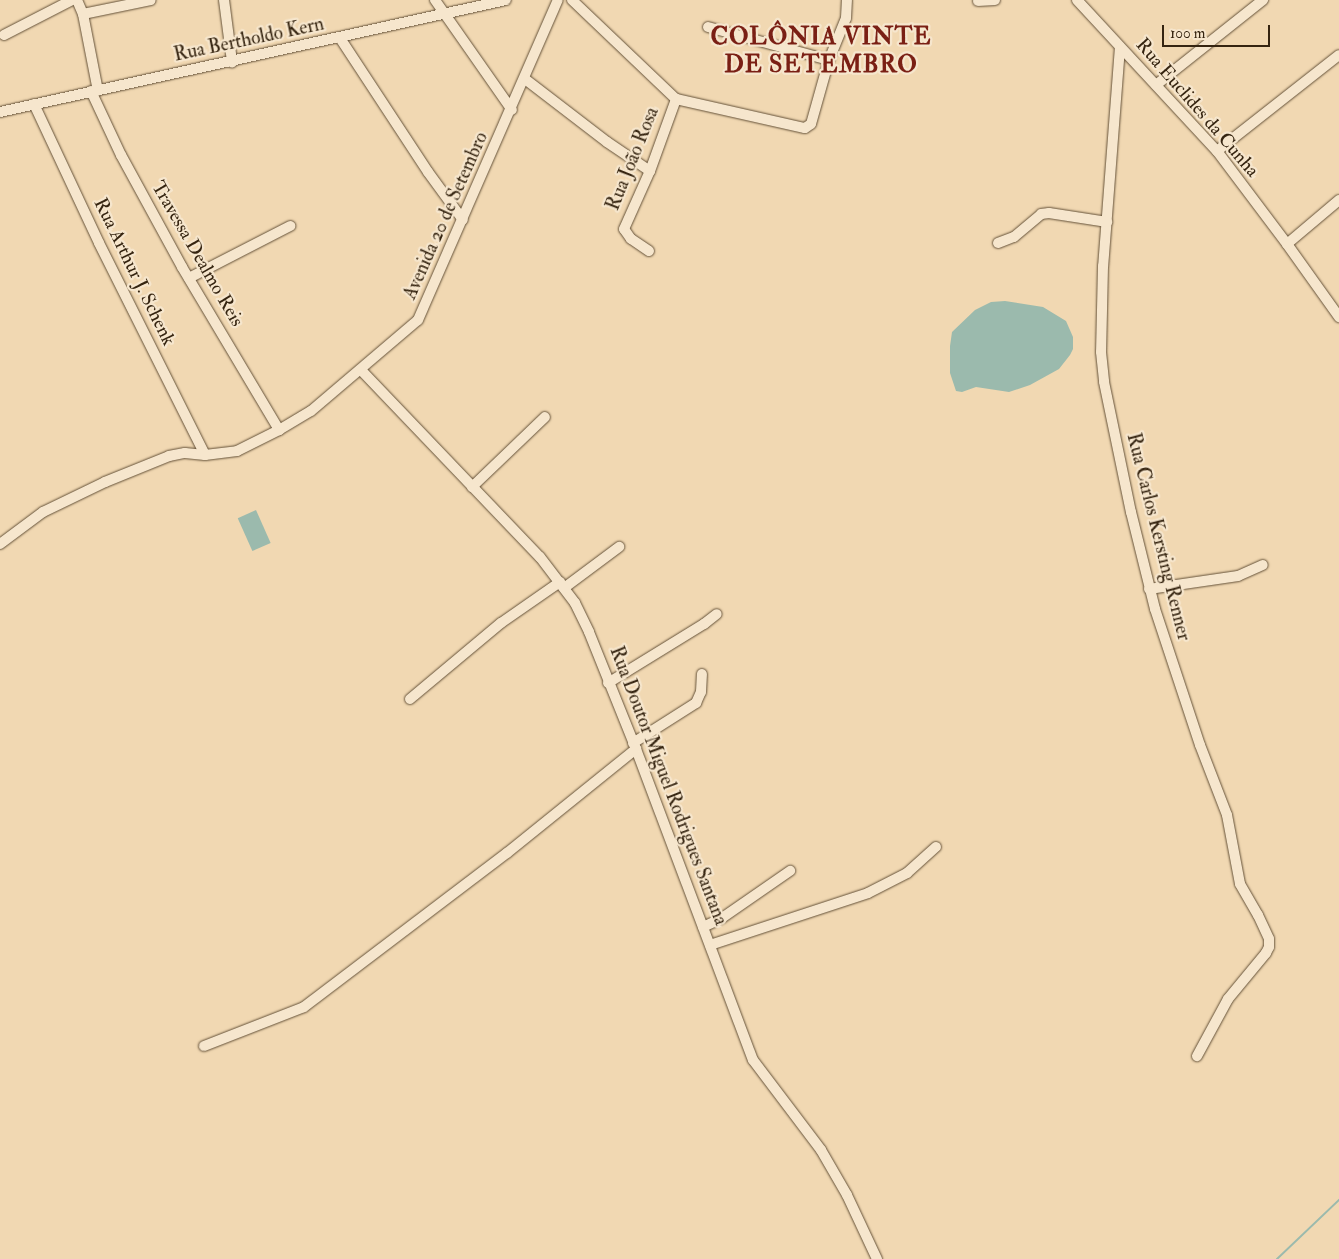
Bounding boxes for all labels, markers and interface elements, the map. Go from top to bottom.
street label: Rua Bertholdo Kern [172,13,326,67]
scale bar [1164,15,1272,47]
district label: COLÔNIA VINTE DE SETEMBRO [709,23,933,79]
text: 100 m [1170,24,1205,43]
street label: Rua Euclides da Cunha [1131,34,1263,182]
street label: Rua João Rosa [602,104,664,214]
street label: Avenida 20 de Setembro [399,129,493,303]
street label: Travessa Dealmo Reis [146,177,248,331]
street label: Rua Arthur J. Schenk [88,195,180,349]
street label: Rua Carlos Kersting Renner [1121,431,1195,643]
street label: Rua Doutor Miguel Rodrigues Santana [604,643,732,929]

